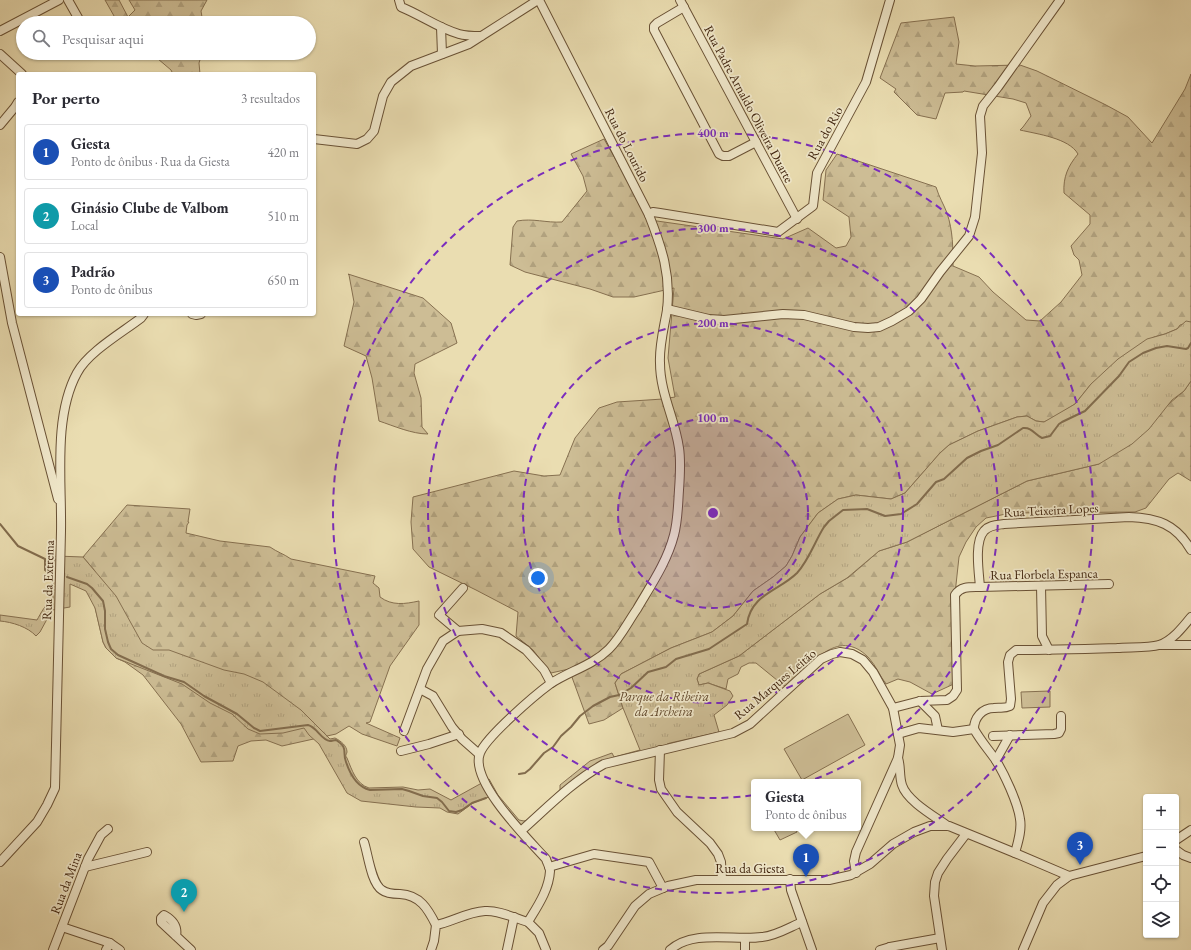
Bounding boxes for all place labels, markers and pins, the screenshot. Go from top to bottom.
centre of rings [706,506,720,520]
pin: 3 [1067,832,1093,865]
pin: 1 [793,844,819,877]
pin: 2 [171,879,197,912]

